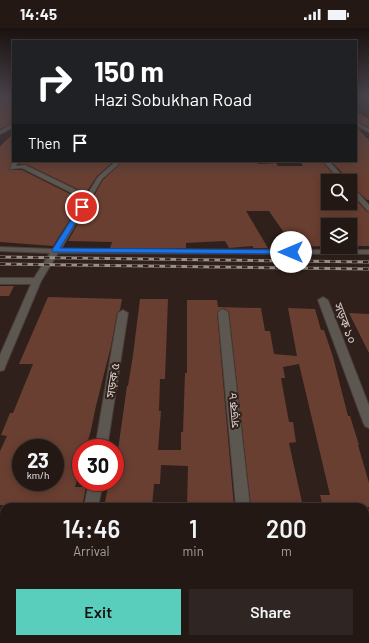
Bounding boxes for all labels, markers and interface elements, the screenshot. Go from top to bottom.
text: 14:45 [20,5,57,23]
text: 150 m [94,54,164,88]
icon: right [28,56,80,108]
text: Hazi Sobukhan Road [94,88,252,110]
icon: arrive [69,132,91,154]
text: Then [28,134,61,152]
map controls [321,174,357,254]
button: search [321,174,357,210]
pin [65,190,99,224]
icon: arrive [71,196,93,218]
button: layers [321,218,357,254]
position arrow [270,231,312,273]
street label: সড়ক ১০ [331,300,360,346]
street label: সড়ক ৫ [102,362,123,400]
street label: সড়ক ৮ [224,392,243,429]
speed limit sign: 30 [72,439,124,491]
text: 23 [27,448,49,472]
text: km/h [27,469,49,481]
text: 14:46 [62,514,120,543]
text: 1 [189,514,197,543]
text: 200 [266,514,307,543]
text: Arrival [73,543,109,559]
text: min [183,543,204,559]
text: m [281,543,292,559]
button: Exit [16,589,181,635]
button: Share [189,589,353,635]

